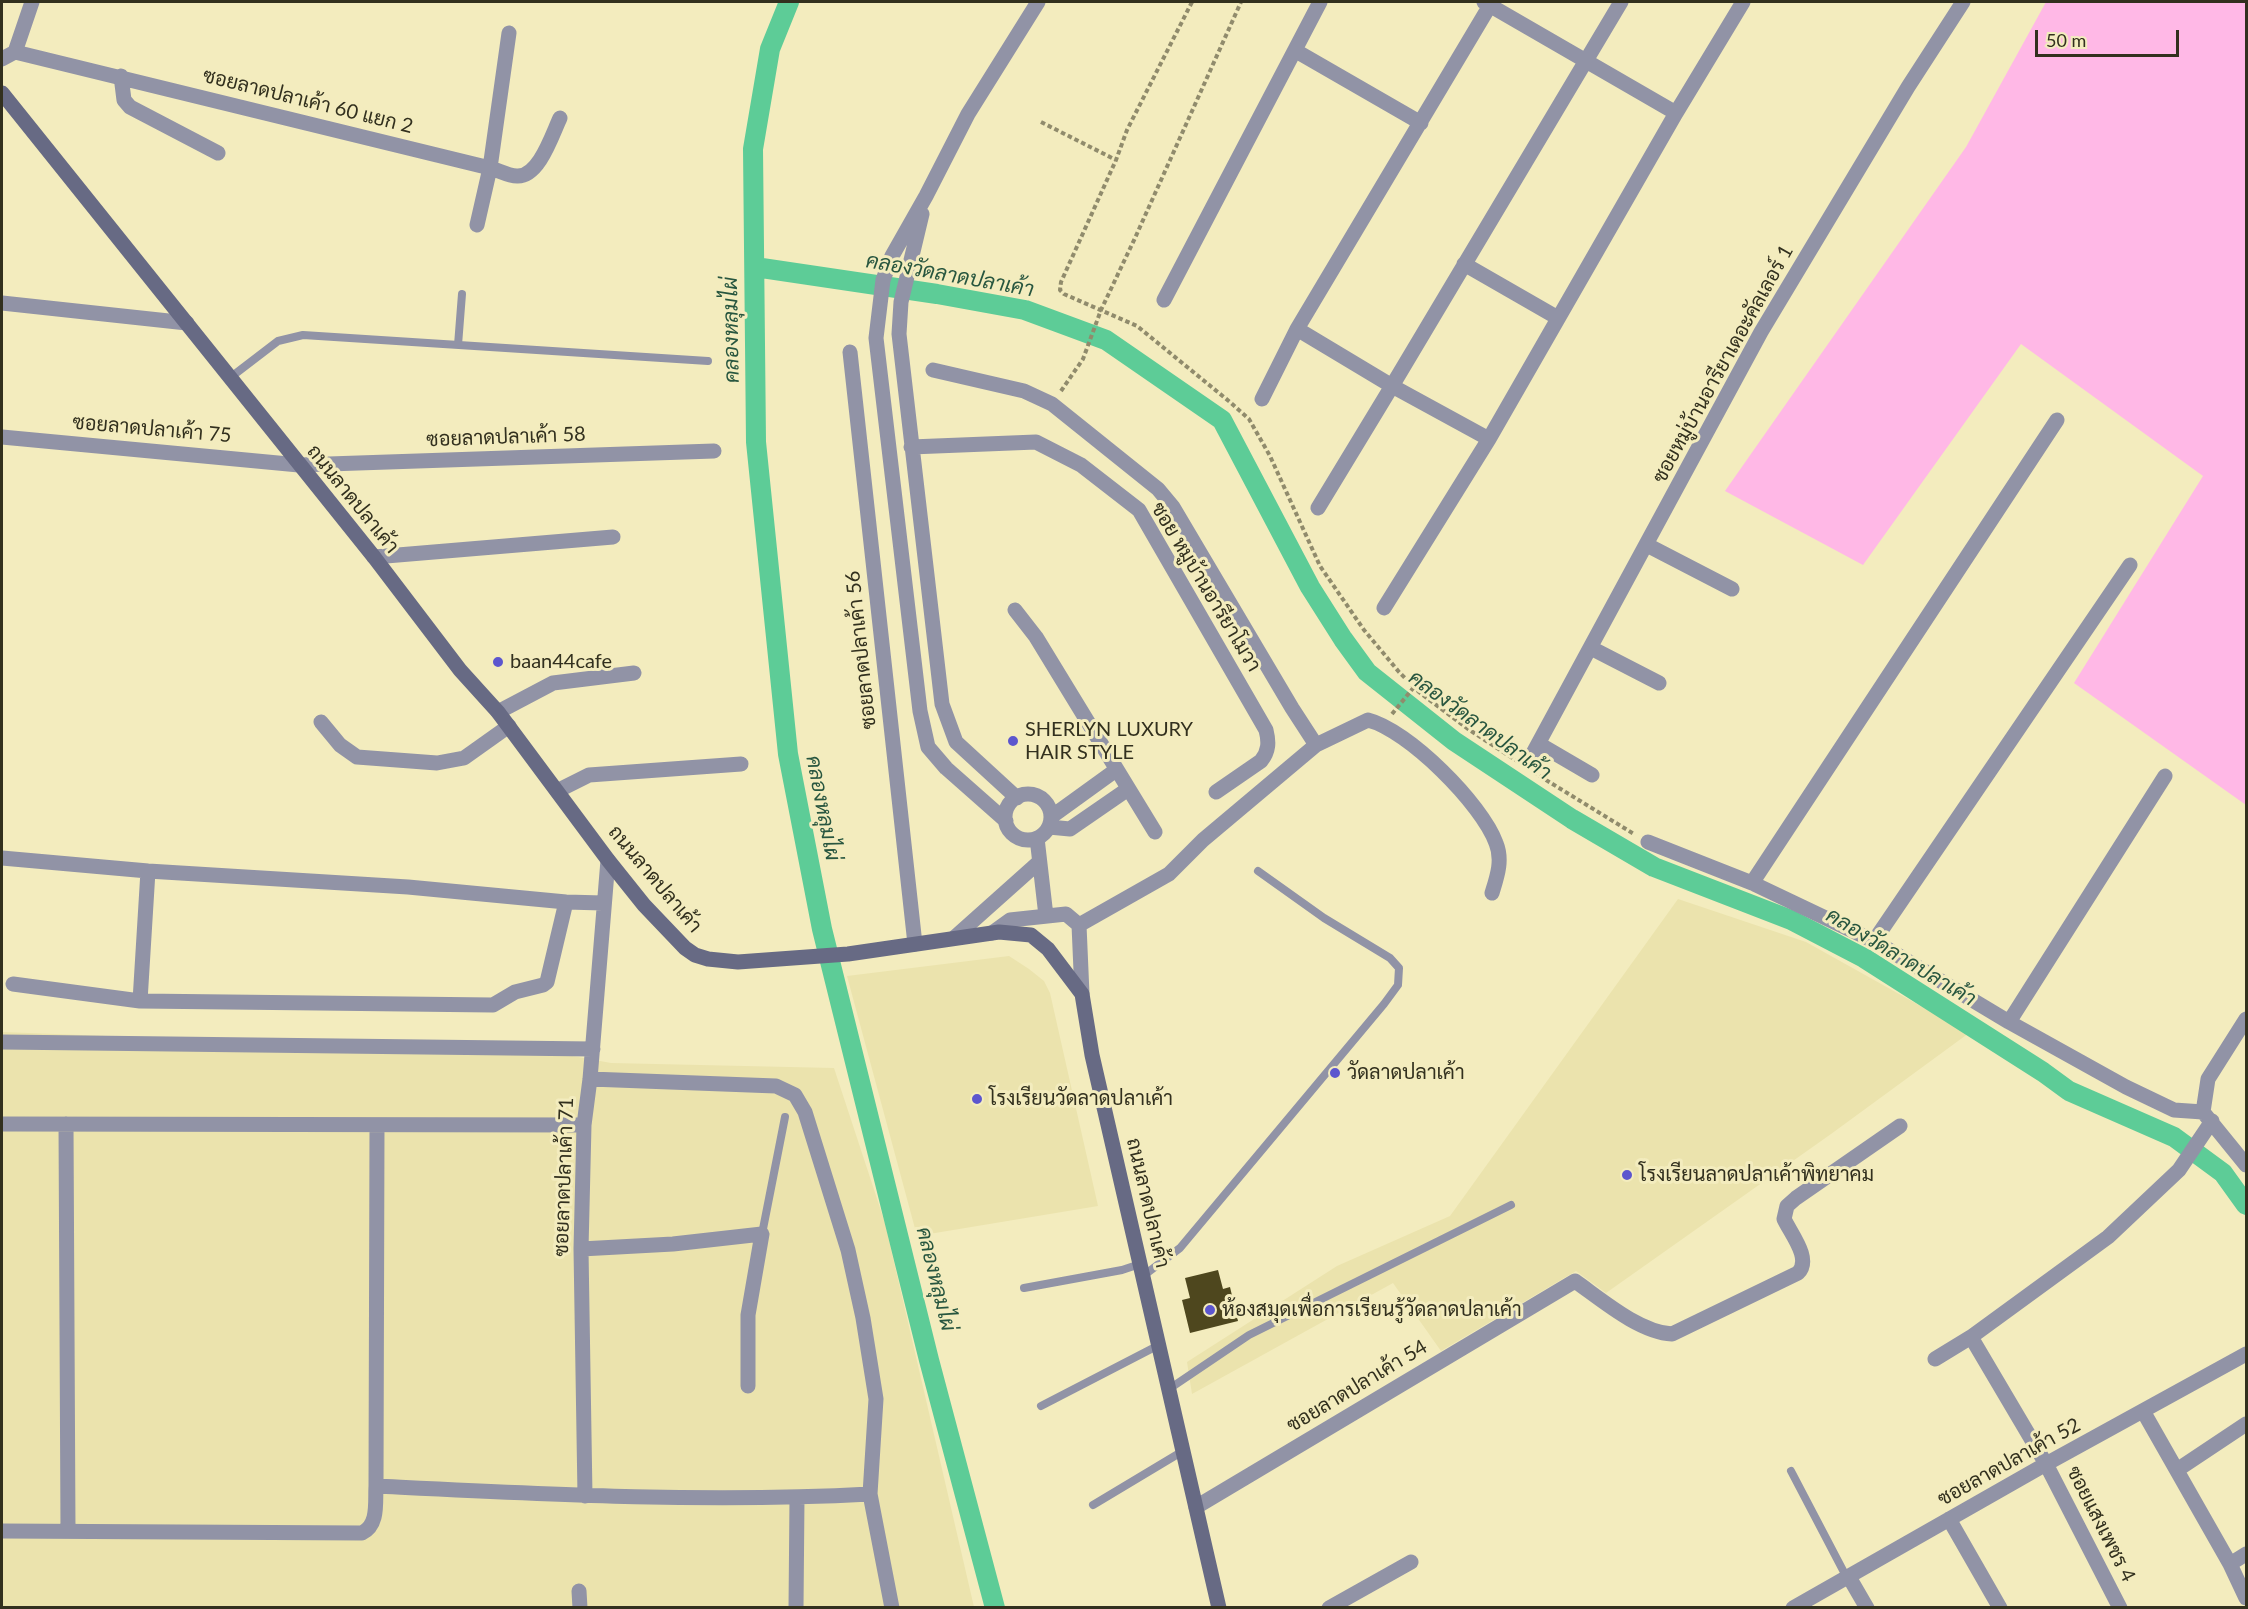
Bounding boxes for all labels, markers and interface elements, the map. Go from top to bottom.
scale bar [2038,18,2182,56]
text: 50 m [2046,29,2086,51]
street label: ซอยลาดปลาเค้า 60 แยก 2 [200,63,416,139]
street label: ซอยหมู่บ้านอารียาเดอะคัลเลอร์ 1 [1648,241,1798,487]
water label: คลองวัดลาดปลาเค้า [864,248,1036,302]
water label: คลองหลุมไผ่ [717,277,745,383]
street label: ซอยลาดปลาเค้า 75 [72,410,232,448]
street label: ซอยลาดปลาเค้า 58 [426,422,586,452]
street label: ถนนลาดปลาเค้า [302,440,404,558]
street label: ซอย หมูบ้านอารียาโมวา [1146,498,1266,676]
street label: ซอยลาดปลาเค้า 56 [841,570,881,730]
place label: baan44cafe [510,650,612,674]
marker: baan44cafe [491,655,505,669]
water label: คลองวัดลาดปลาเค้า [1404,665,1556,785]
place label: SHERLYN LUXURY HAIR STYLE [1025,718,1193,765]
marker: SHERLYN LUXURY HAIR STYLE [1006,734,1020,748]
water label: คลองหลุมไผ่ [800,753,846,863]
street label: ถนนลาดปลาเค้า [603,820,707,938]
water label: คลองวัดลาดปลาเค้า [1822,902,1980,1012]
place label: วัดลาดปลาเค้า [1347,1061,1465,1085]
marker: วัดลาดปลาเค้า [1328,1066,1342,1080]
place label: โรงเรียนวัดลาดปลาเค้า [989,1087,1173,1111]
marker: โรงเรียนวัดลาดปลาเค้า [970,1092,984,1106]
street label: ซอยลาดปลาเค้า 71 [549,1097,579,1257]
street label: ถนนลาดปลาเค้า [1121,1136,1175,1270]
place label: โรงเรียนลาดปลาเค้าพิทยาคม [1639,1163,1874,1187]
marker: โรงเรียนลาดปลาเค้าพิทยาคม [1620,1168,1634,1182]
water label: คลองหลุมไผ่ [911,1224,961,1334]
place label: ห้องสมุดเพื่อการเรียนรู้วัดลาดปลาเค้า [1222,1298,1522,1322]
marker: ห้องสมุดเพื่อการเรียนรู้วัดลาดปลาเค้า [1203,1303,1217,1317]
street label: ซอยลาดปลาเค้า 54 [1283,1335,1431,1437]
street label: ซอยลาดปลาเค้า 52 [1934,1413,2084,1511]
street label: ซอยแสงเพชร 4 [2062,1462,2140,1586]

